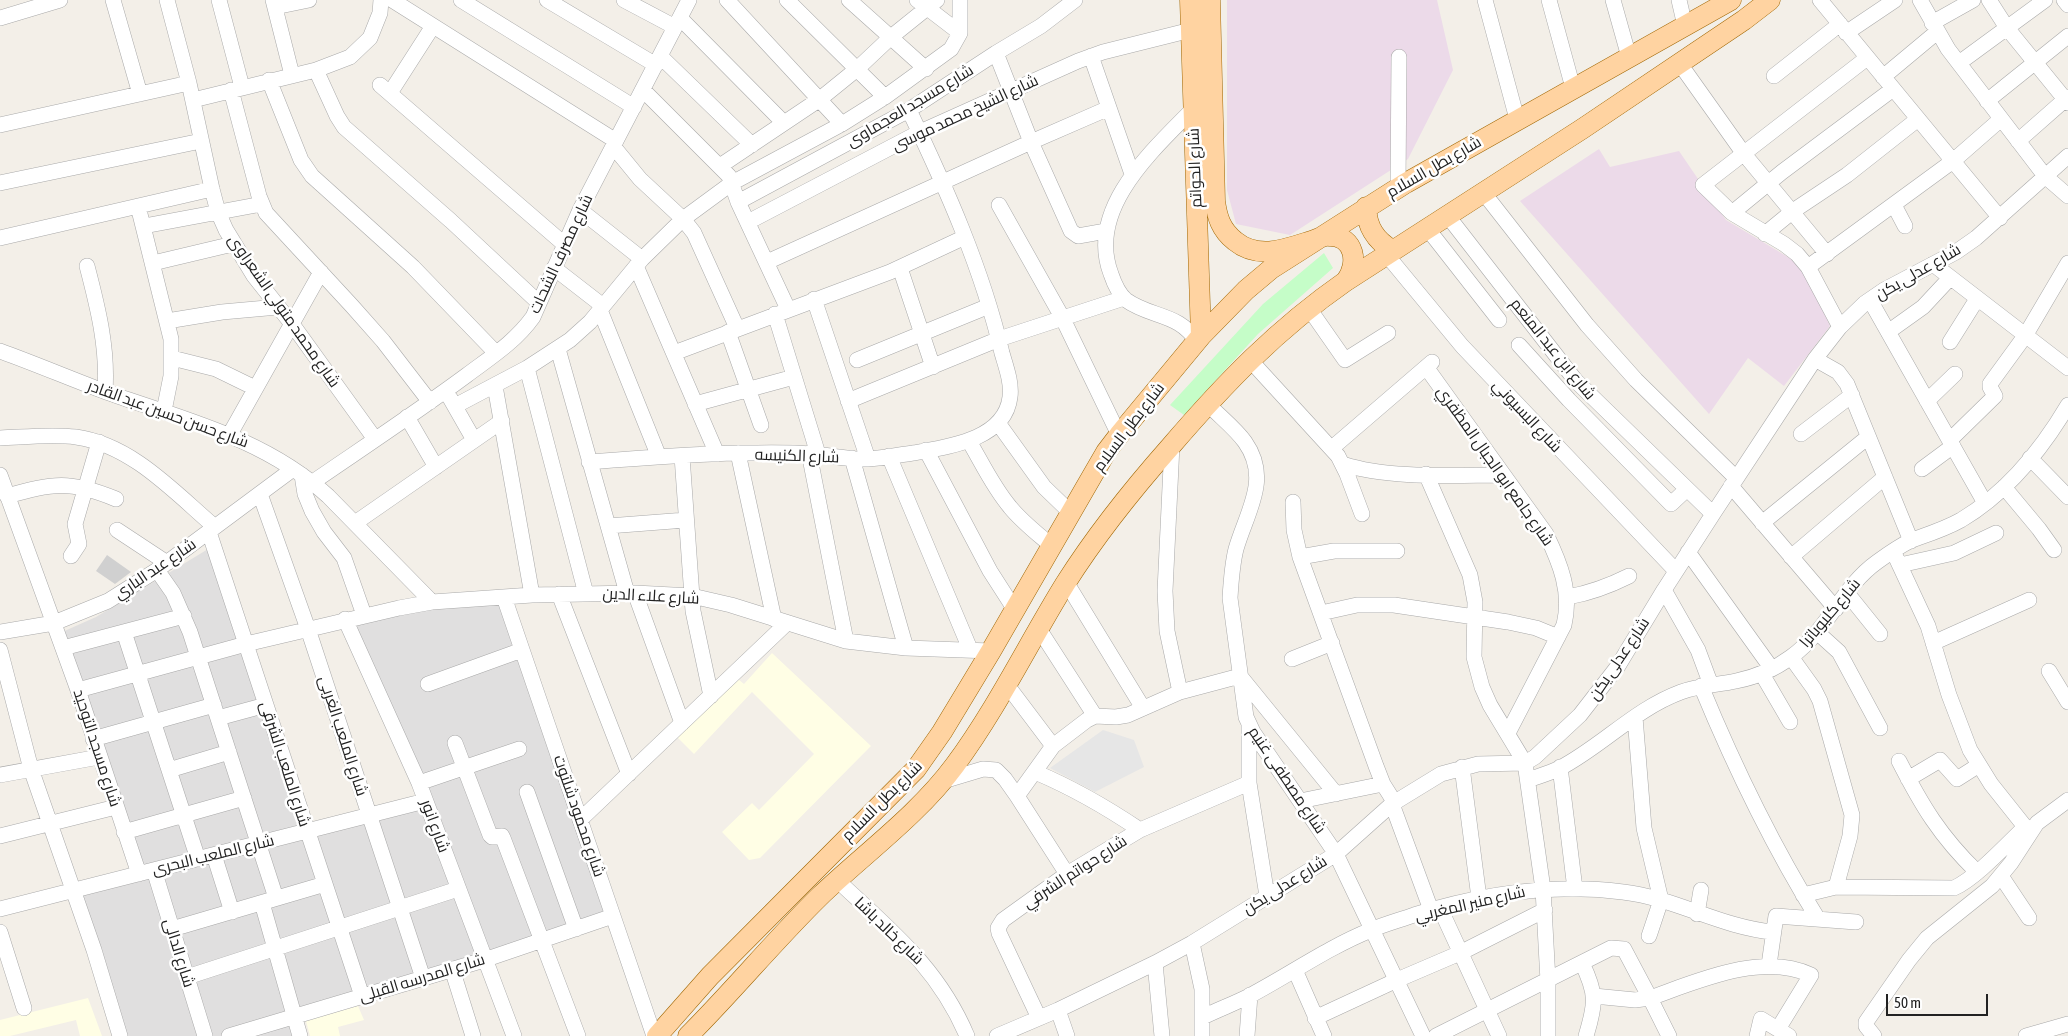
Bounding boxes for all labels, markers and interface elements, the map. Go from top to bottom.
street label: شارع مسجد العجماوى [843,61,977,151]
street label: شارع الشيخ محمد موسى [889,71,1041,155]
street label: شارع الحواتم [1184,128,1206,208]
street label: شارع بطل السلام [1383,132,1485,202]
street label: شارع مصرف الشحات [525,191,597,317]
street label: شارع محمد متولي الشعراوى [224,231,344,391]
street label: شارع عدلى يكن [1872,240,1964,304]
street label: شارع ابن عبد المنعم [1506,294,1600,404]
street label: شارع حسن حسين عبد القادر [85,376,251,452]
street label: شارع البسيوني [1488,376,1566,456]
street label: شارع بطل السلام [1089,379,1169,475]
street label: شارع جامع ابو الجبال المظفري [1432,382,1558,550]
street label: شارع الكنيسه [754,445,840,467]
street label: شارع عبد الباري [110,535,200,603]
street label: شارع كليوباترا [1796,574,1864,652]
street label: شارع علاء الدين [602,584,700,608]
street label: شارع عدلى يكن [1584,614,1654,704]
street label: شارع الملعب الغربى [315,674,371,798]
street label: شارع مسجد التوحيد [69,687,125,809]
street label: شارع الملعب الشرقى [256,699,314,829]
street label: شارع مصطفى غنيم [1244,723,1330,837]
street label: شارع محمود شلتوت [549,752,609,880]
street label: شارع بطل السلام [838,757,926,845]
street label: شارع انور [417,797,453,855]
street label: شارع الملعب البحرى [150,831,276,879]
street label: شارع حواتم الشرفي [1019,831,1131,913]
street label: شارع عدلى يكن [1239,851,1331,919]
street label: شارع منير المغربي [1413,882,1527,926]
street label: شارع خالد باشا [850,893,928,969]
street label: شارع الدالى [159,916,199,990]
street label: شارع المدرسه القبلى [357,950,487,1006]
scale bar [1888,984,1990,1016]
text: 50 m [1894,994,1921,1011]

